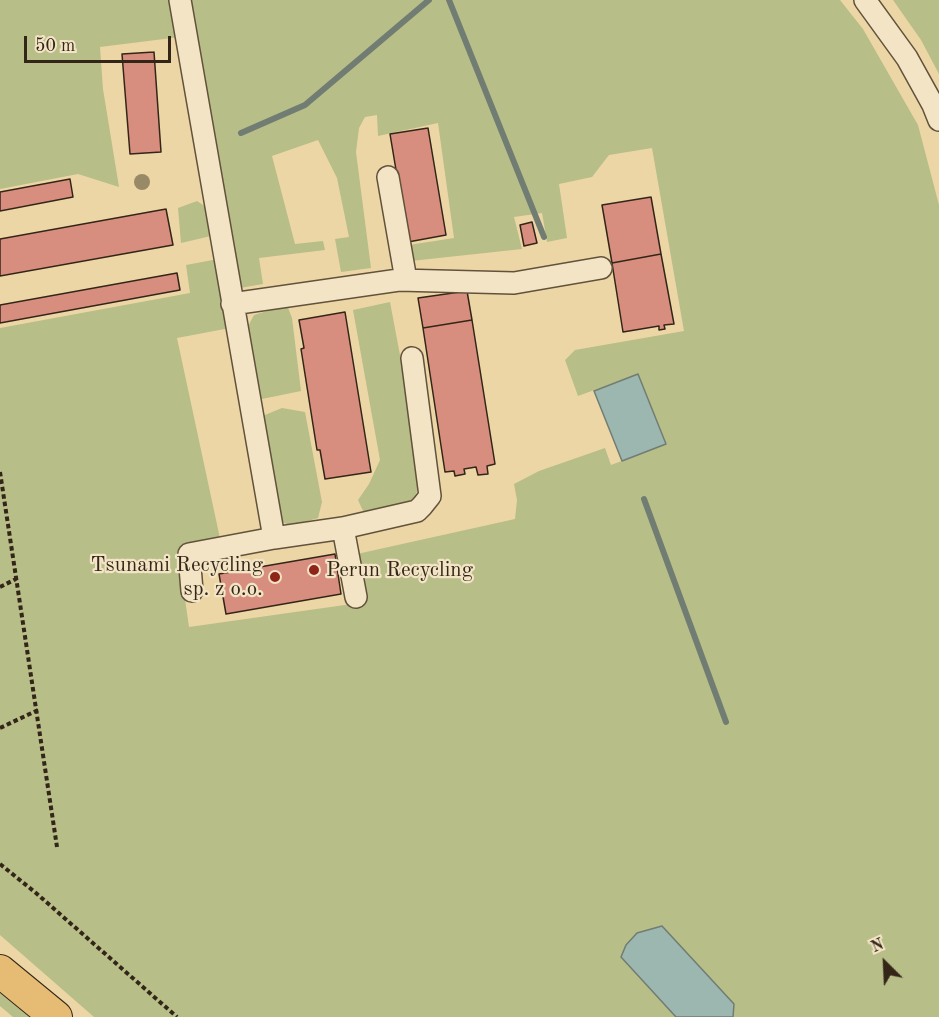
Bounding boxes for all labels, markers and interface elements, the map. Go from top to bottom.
scale bar [27,24,174,62]
text: 50 m [35,37,75,55]
place label: Tsunami Recycling sp. z o.o. [91,552,263,602]
place label: Perun Recycling [326,557,473,583]
marker: Perun Recycling [307,563,321,577]
marker: Tsunami Recycling sp. z o.o. [268,570,282,584]
north arrow [855,933,915,993]
text: N [869,937,887,956]

